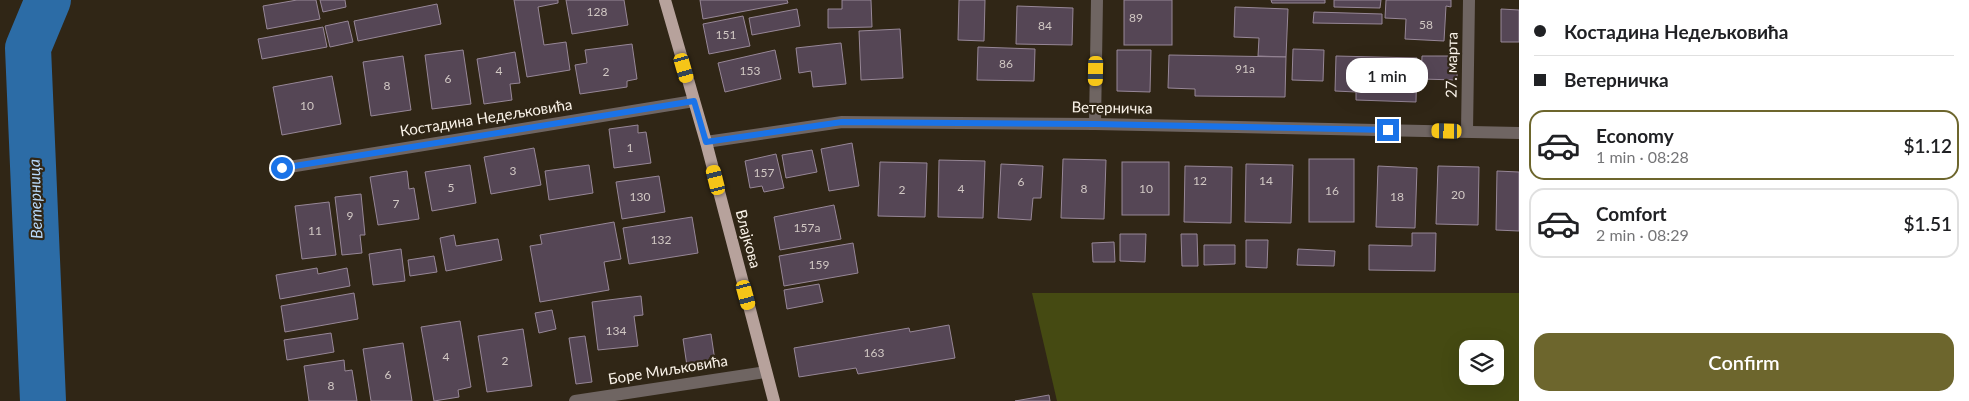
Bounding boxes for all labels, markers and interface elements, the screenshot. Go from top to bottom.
house number: 128 [587,4,607,19]
house number: 89 [1129,10,1143,25]
house number: 58 [1419,17,1433,32]
house number: 84 [1038,18,1052,33]
text: Костадина Недељковића [1564,20,1788,43]
house number: 151 [716,27,736,42]
street label: 27. марта [1441,32,1461,98]
car [672,52,695,84]
house number: 86 [999,56,1013,71]
car [1088,56,1103,86]
callout: 1 min [1347,58,1429,92]
house number: 91a [1235,61,1255,76]
house number: 4 [496,63,503,78]
house number: 153 [740,63,760,78]
house number: 2 [603,64,610,79]
text: 1 min [1367,66,1407,85]
text: Ветерничка [1564,68,1669,91]
house number: 6 [445,71,452,86]
house number: 8 [384,78,391,93]
street label: Костадина Недељковића [398,94,573,140]
street label: Ветерничка [1071,97,1153,117]
house number: 10 [300,98,314,113]
route end [1377,119,1399,141]
car [1431,123,1462,139]
icon: car [1536,123,1581,168]
text: Economy [1596,124,1674,147]
text: $1.12 [1903,134,1952,157]
house number: 1 [627,140,634,155]
text: 1 min · 08:28 [1596,147,1689,166]
route start [271,157,293,179]
water label: Ветерница [24,159,45,239]
house number: 3 [510,163,517,178]
car [705,164,726,196]
house number: 157 [754,165,774,180]
house number: 12 [1193,173,1207,188]
house number: 14 [1259,173,1273,188]
house number: 6 [1018,174,1025,189]
house number: 5 [448,180,455,195]
house number: 4 [958,181,965,196]
house number: 8 [1081,181,1088,196]
house number: 10 [1139,181,1153,196]
house number: 2 [899,182,906,197]
house number: 16 [1325,183,1339,198]
house number: 20 [1451,187,1465,202]
house number: 130 [630,189,650,204]
house number: 18 [1390,189,1404,204]
house number: 7 [393,196,400,211]
icon: car [1536,201,1581,246]
text: Comfort [1596,202,1667,225]
street label: Влајкова [732,207,765,270]
house number: 9 [347,208,354,223]
text: $1.51 [1903,212,1952,235]
house number: 157a [794,220,820,235]
house number: 11 [308,223,322,238]
text: 2 min · 08:29 [1596,225,1689,244]
house number: 132 [651,232,671,247]
house number: 159 [809,257,829,272]
car [734,279,757,311]
house number: 134 [606,323,626,338]
button: Confirm [1534,333,1954,391]
map controls [1459,340,1504,385]
button: layers [1459,340,1504,385]
house number: 163 [864,345,884,360]
house number: 4 [443,349,450,364]
street label: Боре Миљковића [607,351,729,387]
house number: 2 [502,353,509,368]
house number: 6 [385,367,392,382]
house number: 8 [328,378,335,393]

